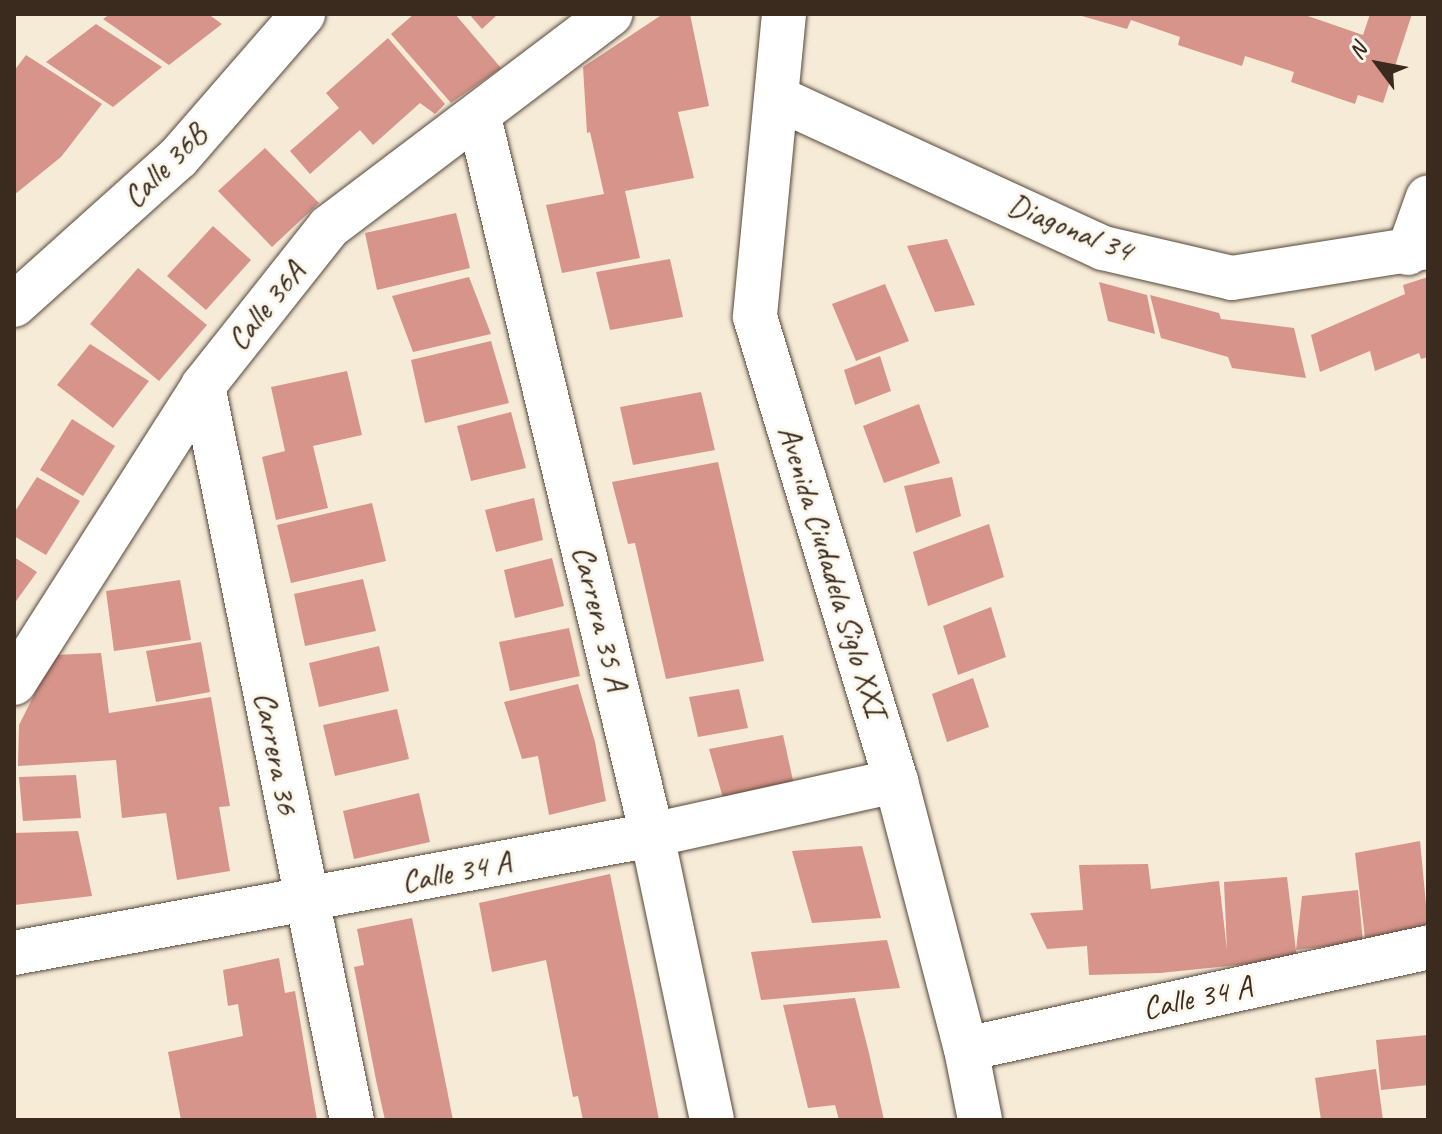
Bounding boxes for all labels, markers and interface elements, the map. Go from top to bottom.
north arrow [1338,24,1418,104]
text: N [1342,38,1373,64]
street label: Calle 36B [115,116,215,216]
street label: Diagonal 34 [1002,186,1138,270]
street label: Calle 36A [219,254,313,358]
street label: Avenida Ciudadela Siglo XXI [769,421,895,721]
street label: Carrera 35 A [564,542,636,694]
street label: Carrera 36 [245,689,307,817]
street label: Calle 34 A [398,843,514,901]
street label: Calle 34 A [1139,968,1255,1028]

